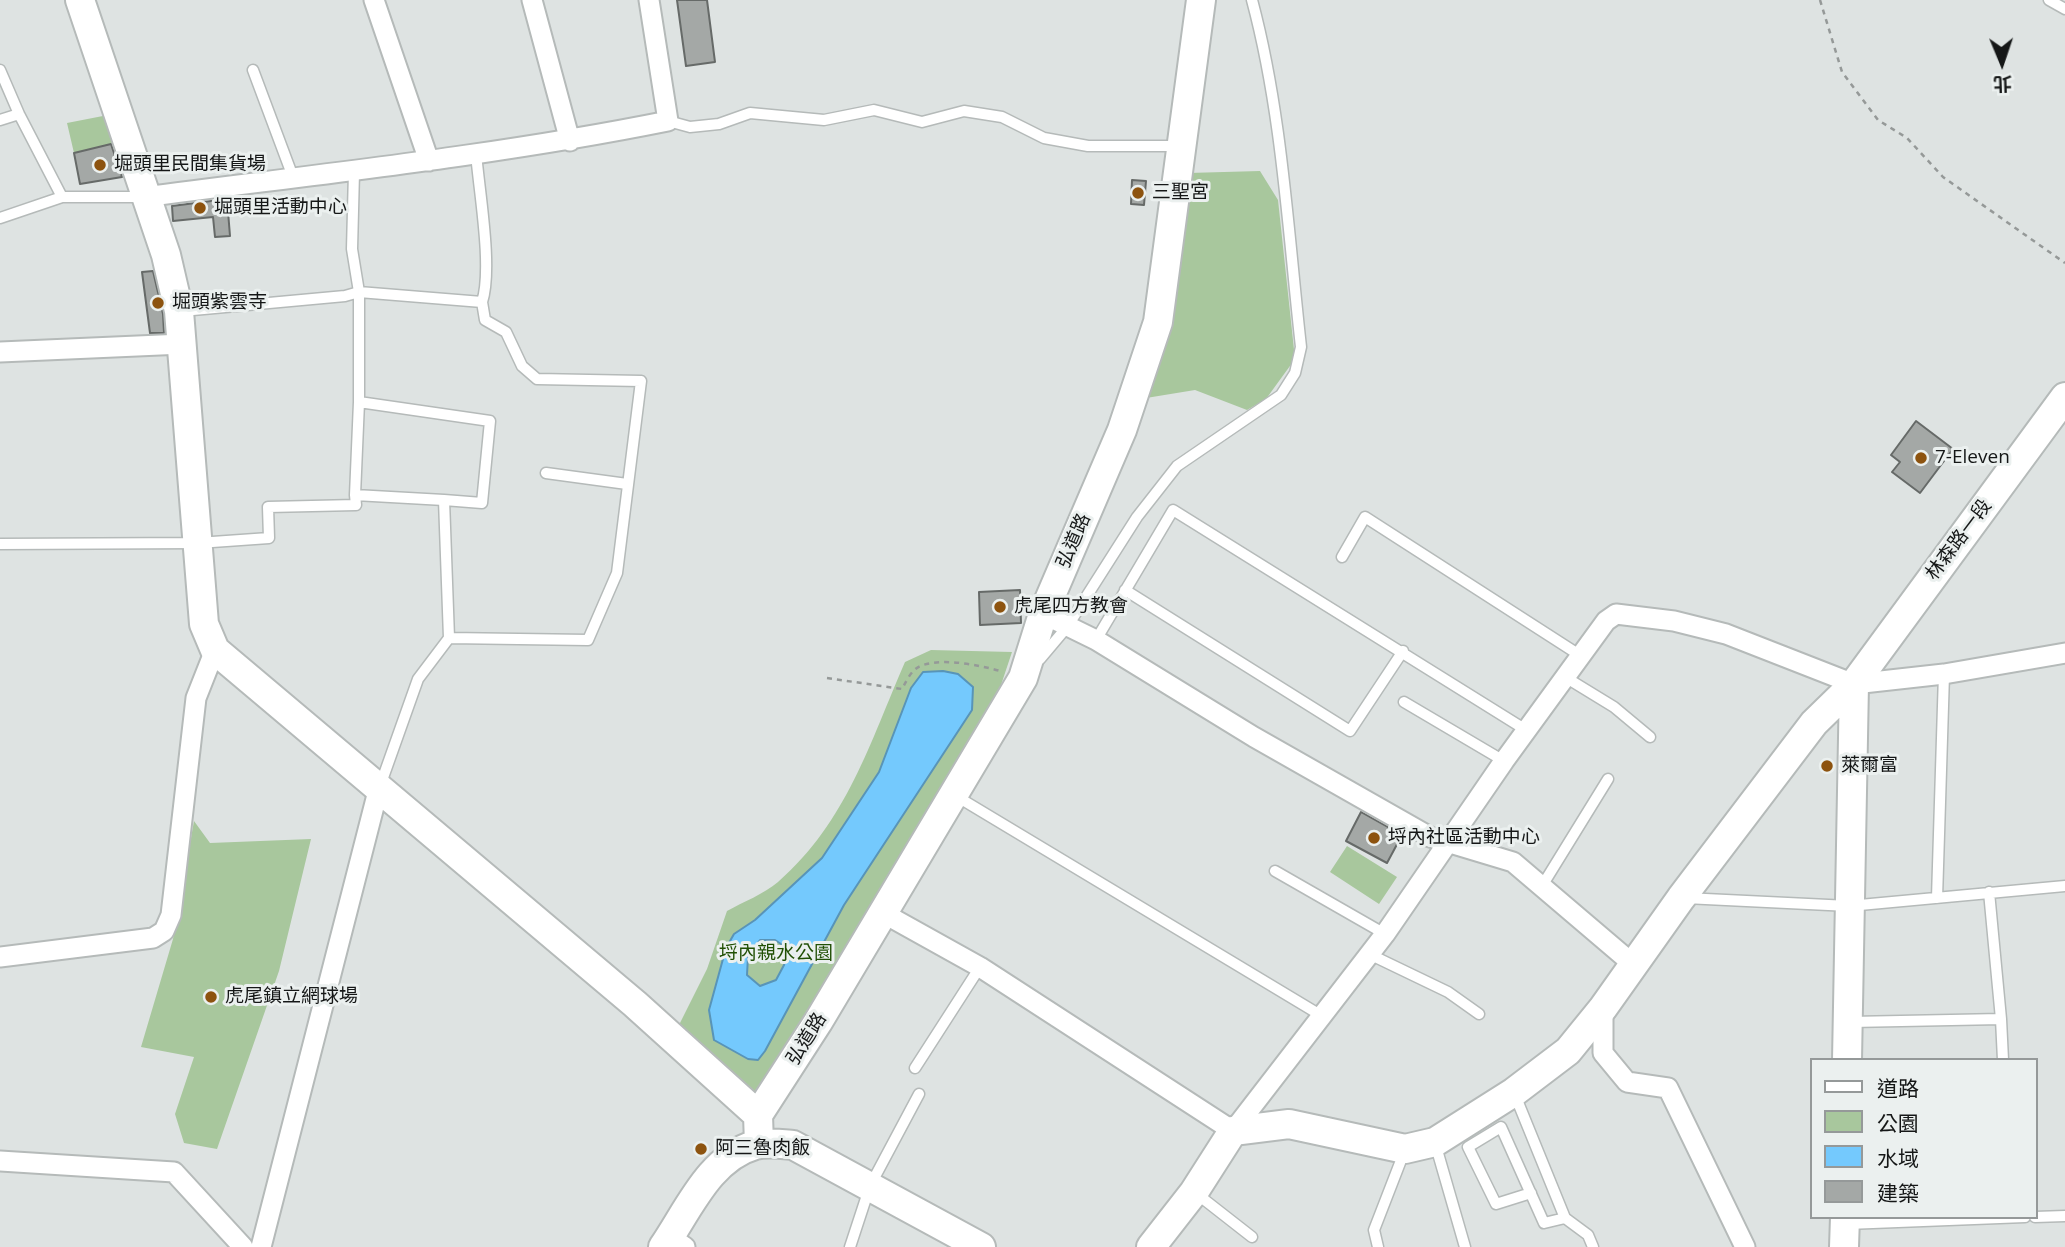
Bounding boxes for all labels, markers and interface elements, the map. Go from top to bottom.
north arrow [1967,28,2037,98]
text: 北 [1993,71,2013,97]
place label: 堀頭里民間集貨場 [114,154,266,176]
marker: 堀頭里民間集貨場 [92,157,108,173]
place label: 三聖宮 [1152,182,1209,204]
marker: 三聖宮 [1130,185,1146,201]
place label: 堀頭里活動中心 [214,197,347,219]
marker: 堀頭里活動中心 [192,200,208,216]
place label: 堀頭紫雲寺 [172,292,267,314]
marker: 堀頭紫雲寺 [150,295,166,311]
place label: 7-Eleven [1935,447,2010,469]
marker: 7-Eleven [1913,450,1929,466]
street label: 林森路一段 [1921,495,1997,585]
street label: 弘道路 [1052,510,1096,572]
place label: 虎尾四方教會 [1014,596,1128,618]
marker: 虎尾四方教會 [992,599,1008,615]
place label: 萊爾富 [1841,755,1898,777]
marker: 萊爾富 [1819,758,1835,774]
place label: 埒內社區活動中心 [1388,827,1540,849]
marker: 埒內社區活動中心 [1366,830,1382,846]
park label: 埒內親水公園 [719,943,833,965]
place label: 虎尾鎮立網球場 [225,986,358,1008]
marker: 虎尾鎮立網球場 [203,989,219,1005]
street label: 弘道路 [782,1009,832,1069]
legend [1810,1058,2037,1219]
text: 道路 [1877,1074,1919,1102]
text: 公園 [1877,1109,1919,1137]
place label: 阿三魯肉飯 [715,1138,810,1160]
marker: 阿三魯肉飯 [693,1141,709,1157]
text: 水域 [1877,1144,1919,1172]
text: 建築 [1877,1179,1919,1207]

